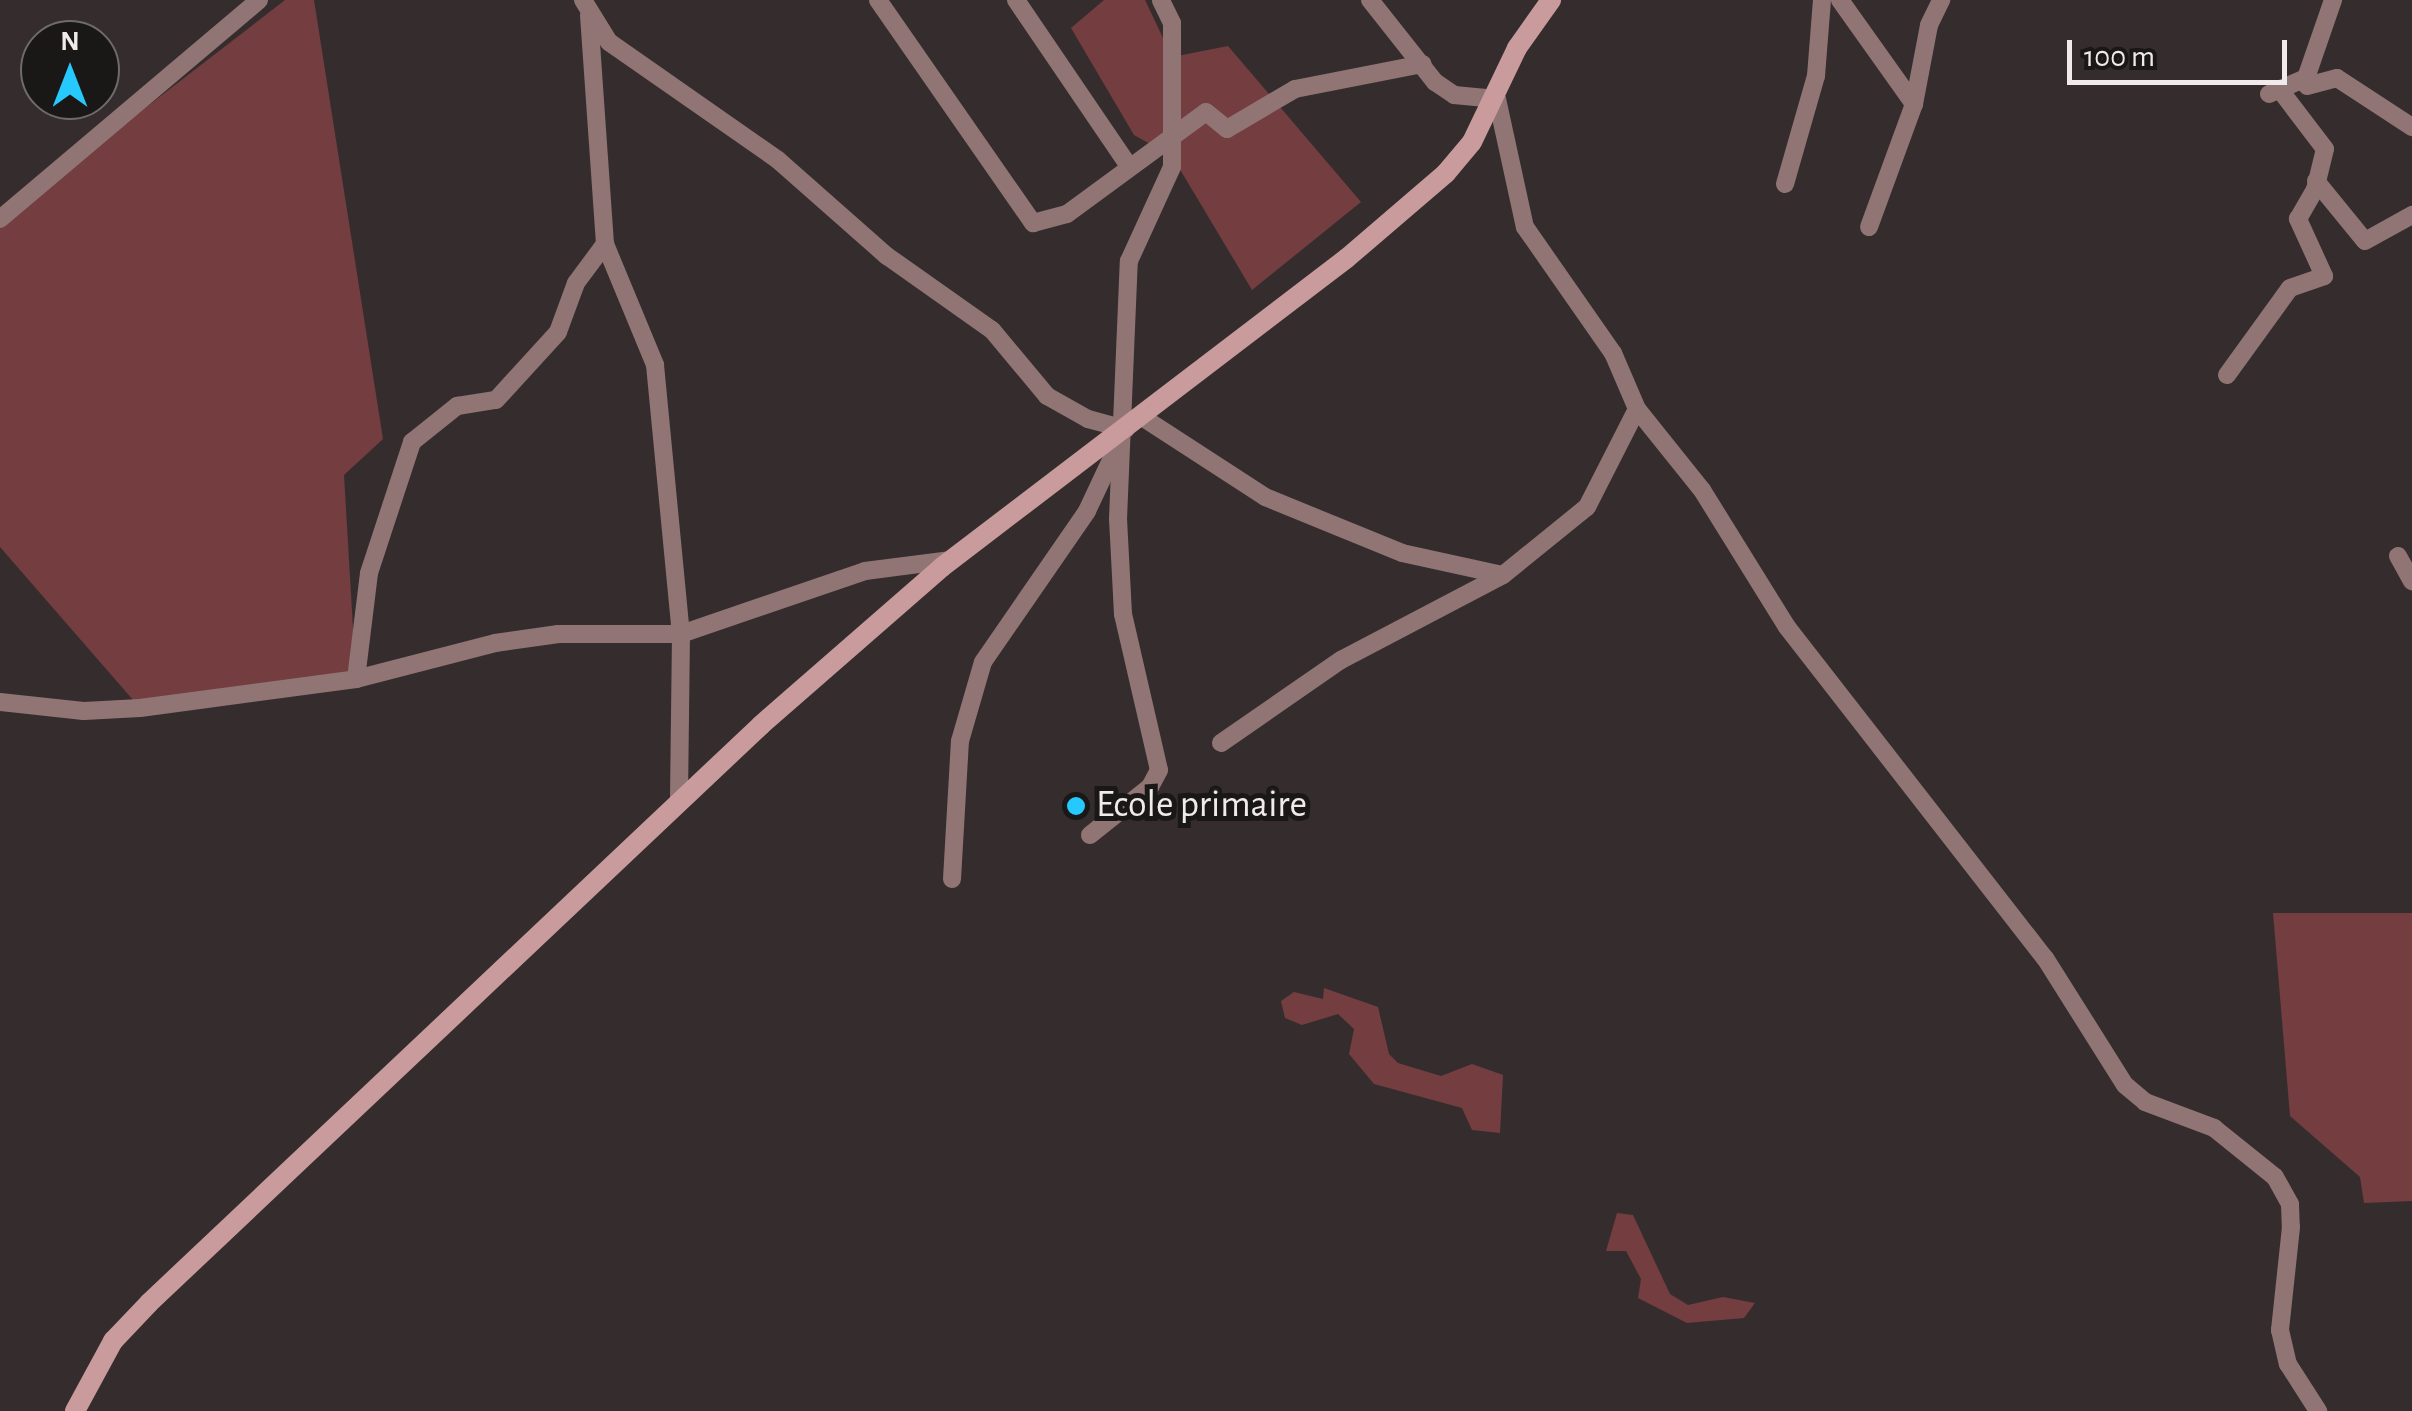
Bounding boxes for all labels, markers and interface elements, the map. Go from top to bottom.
north arrow [20,20,120,120]
scale bar [2072,20,2292,82]
text: N [60,28,80,56]
text: 100 m [2084,42,2155,72]
place label: Ecole primaire [1096,783,1307,829]
marker: Ecole primaire [1065,795,1087,817]

